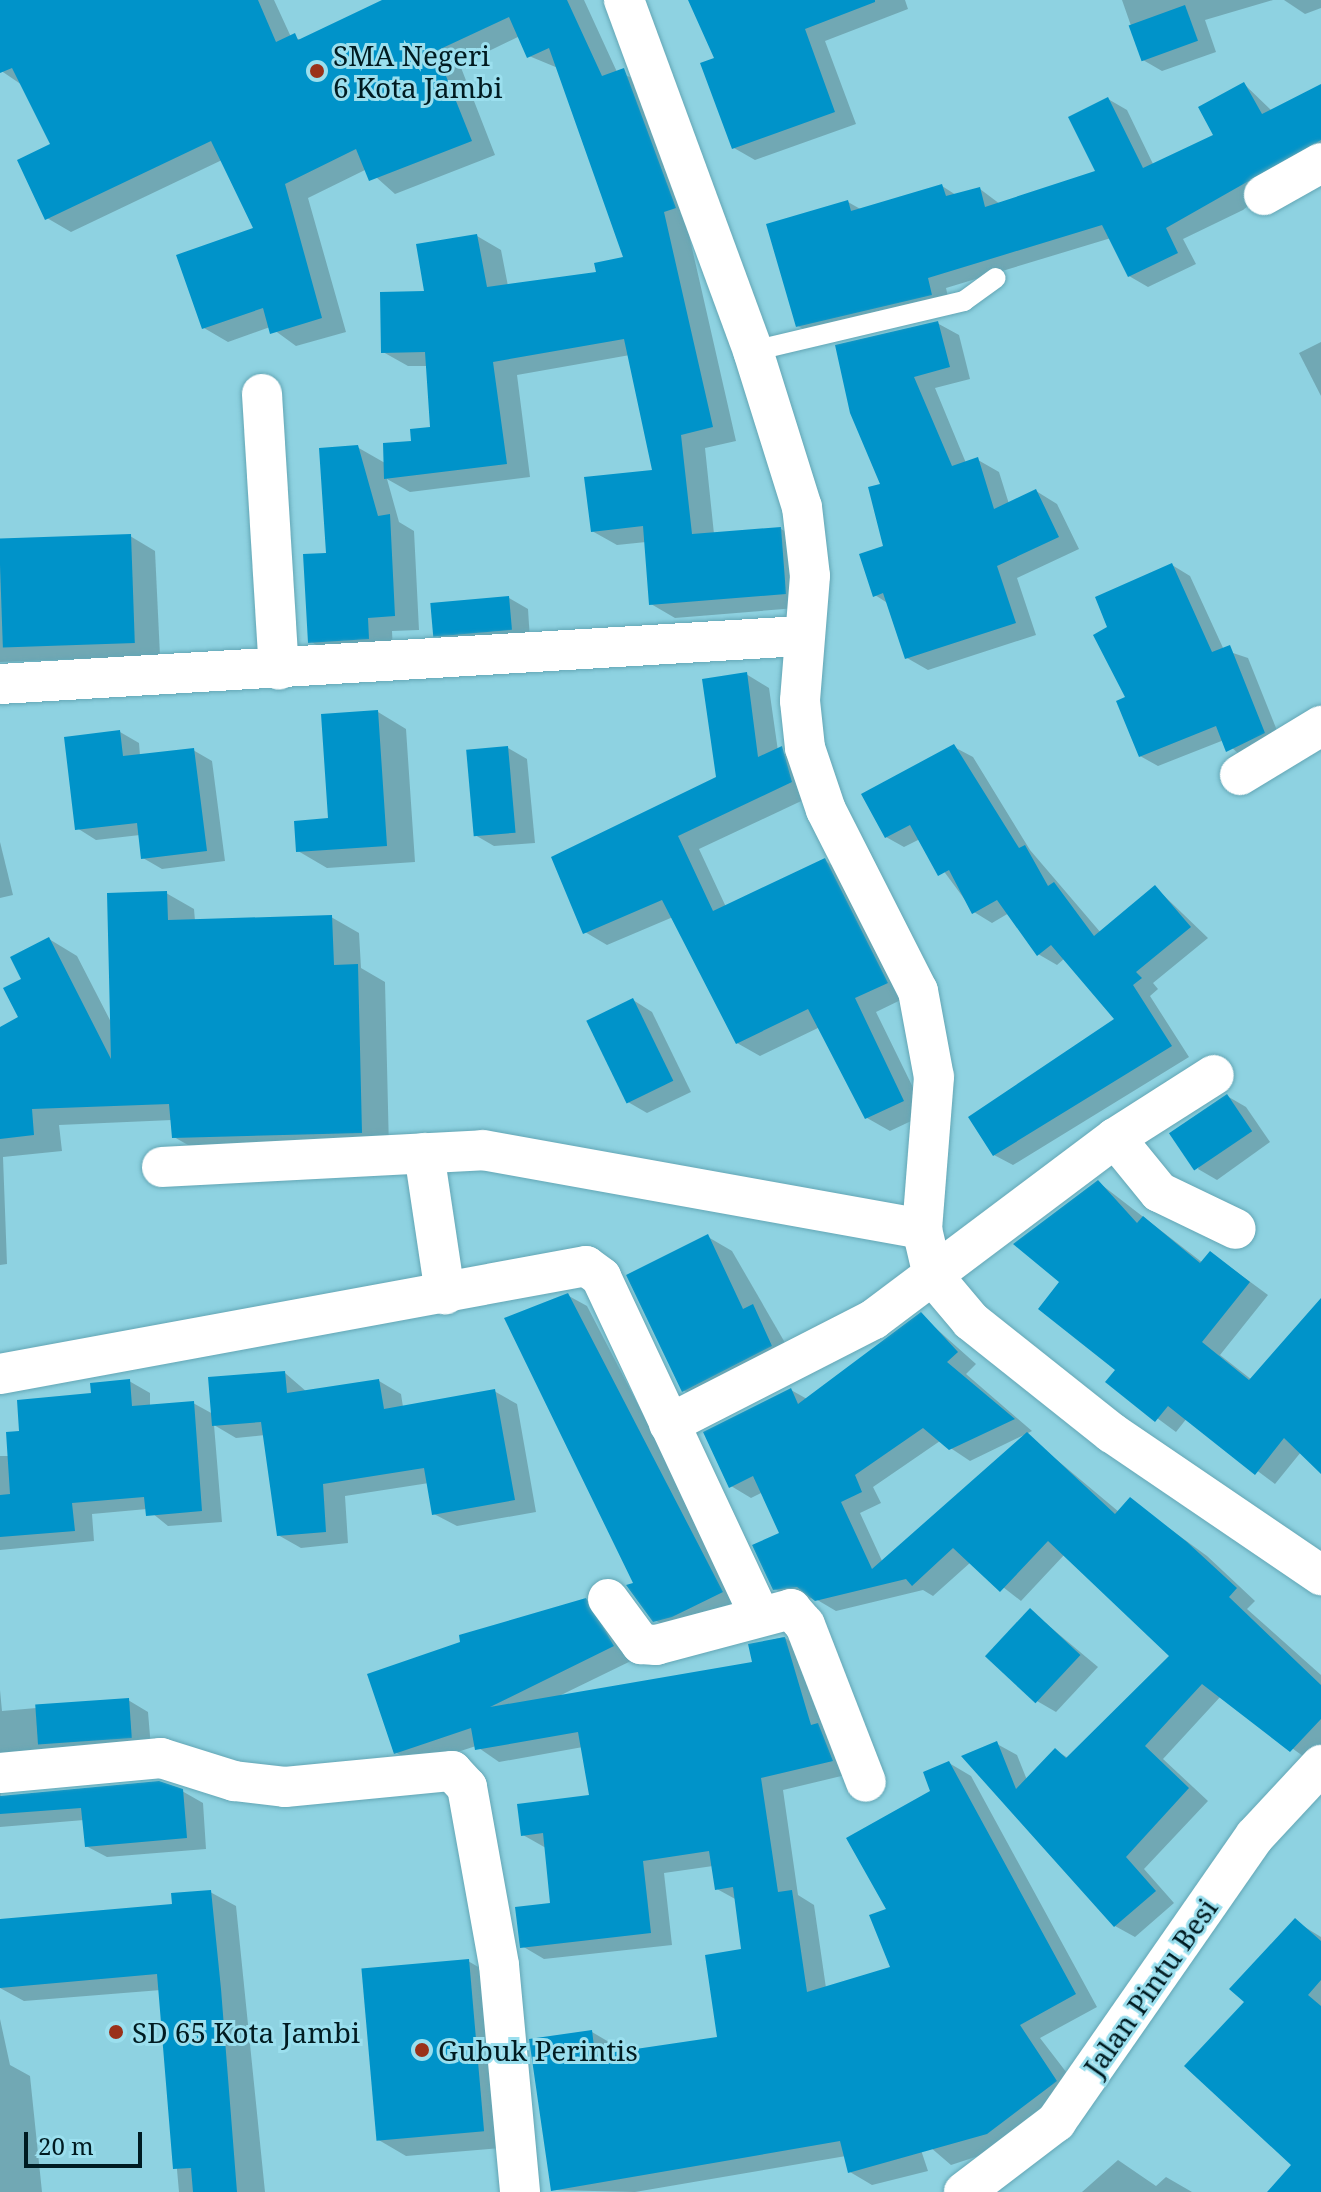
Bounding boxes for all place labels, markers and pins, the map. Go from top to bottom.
place label: SMA Negeri 6 Kota Jambi [333,38,502,104]
marker: SMA Negeri 6 Kota Jambi [308,62,326,80]
place label: SD 65 Kota Jambi [132,2015,360,2049]
marker: SD 65 Kota Jambi [107,2023,125,2041]
place label: Gubuk Perintis [438,2033,638,2067]
marker: Gubuk Perintis [413,2041,431,2059]

